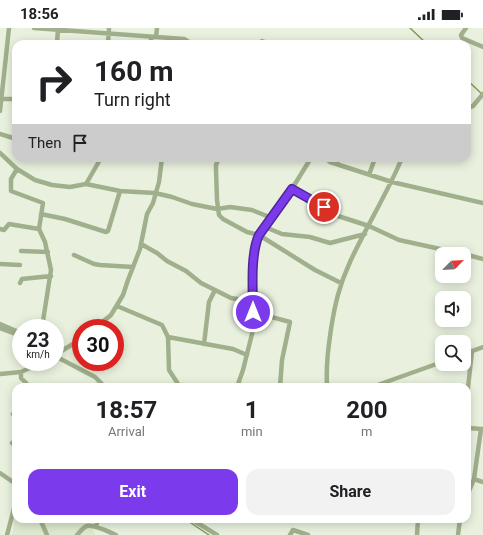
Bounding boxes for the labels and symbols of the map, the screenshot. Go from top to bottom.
pin [307,190,341,224]
north arrow [435,247,471,283]
position arrow [232,291,274,333]
speed limit sign: 30 [72,319,124,371]

